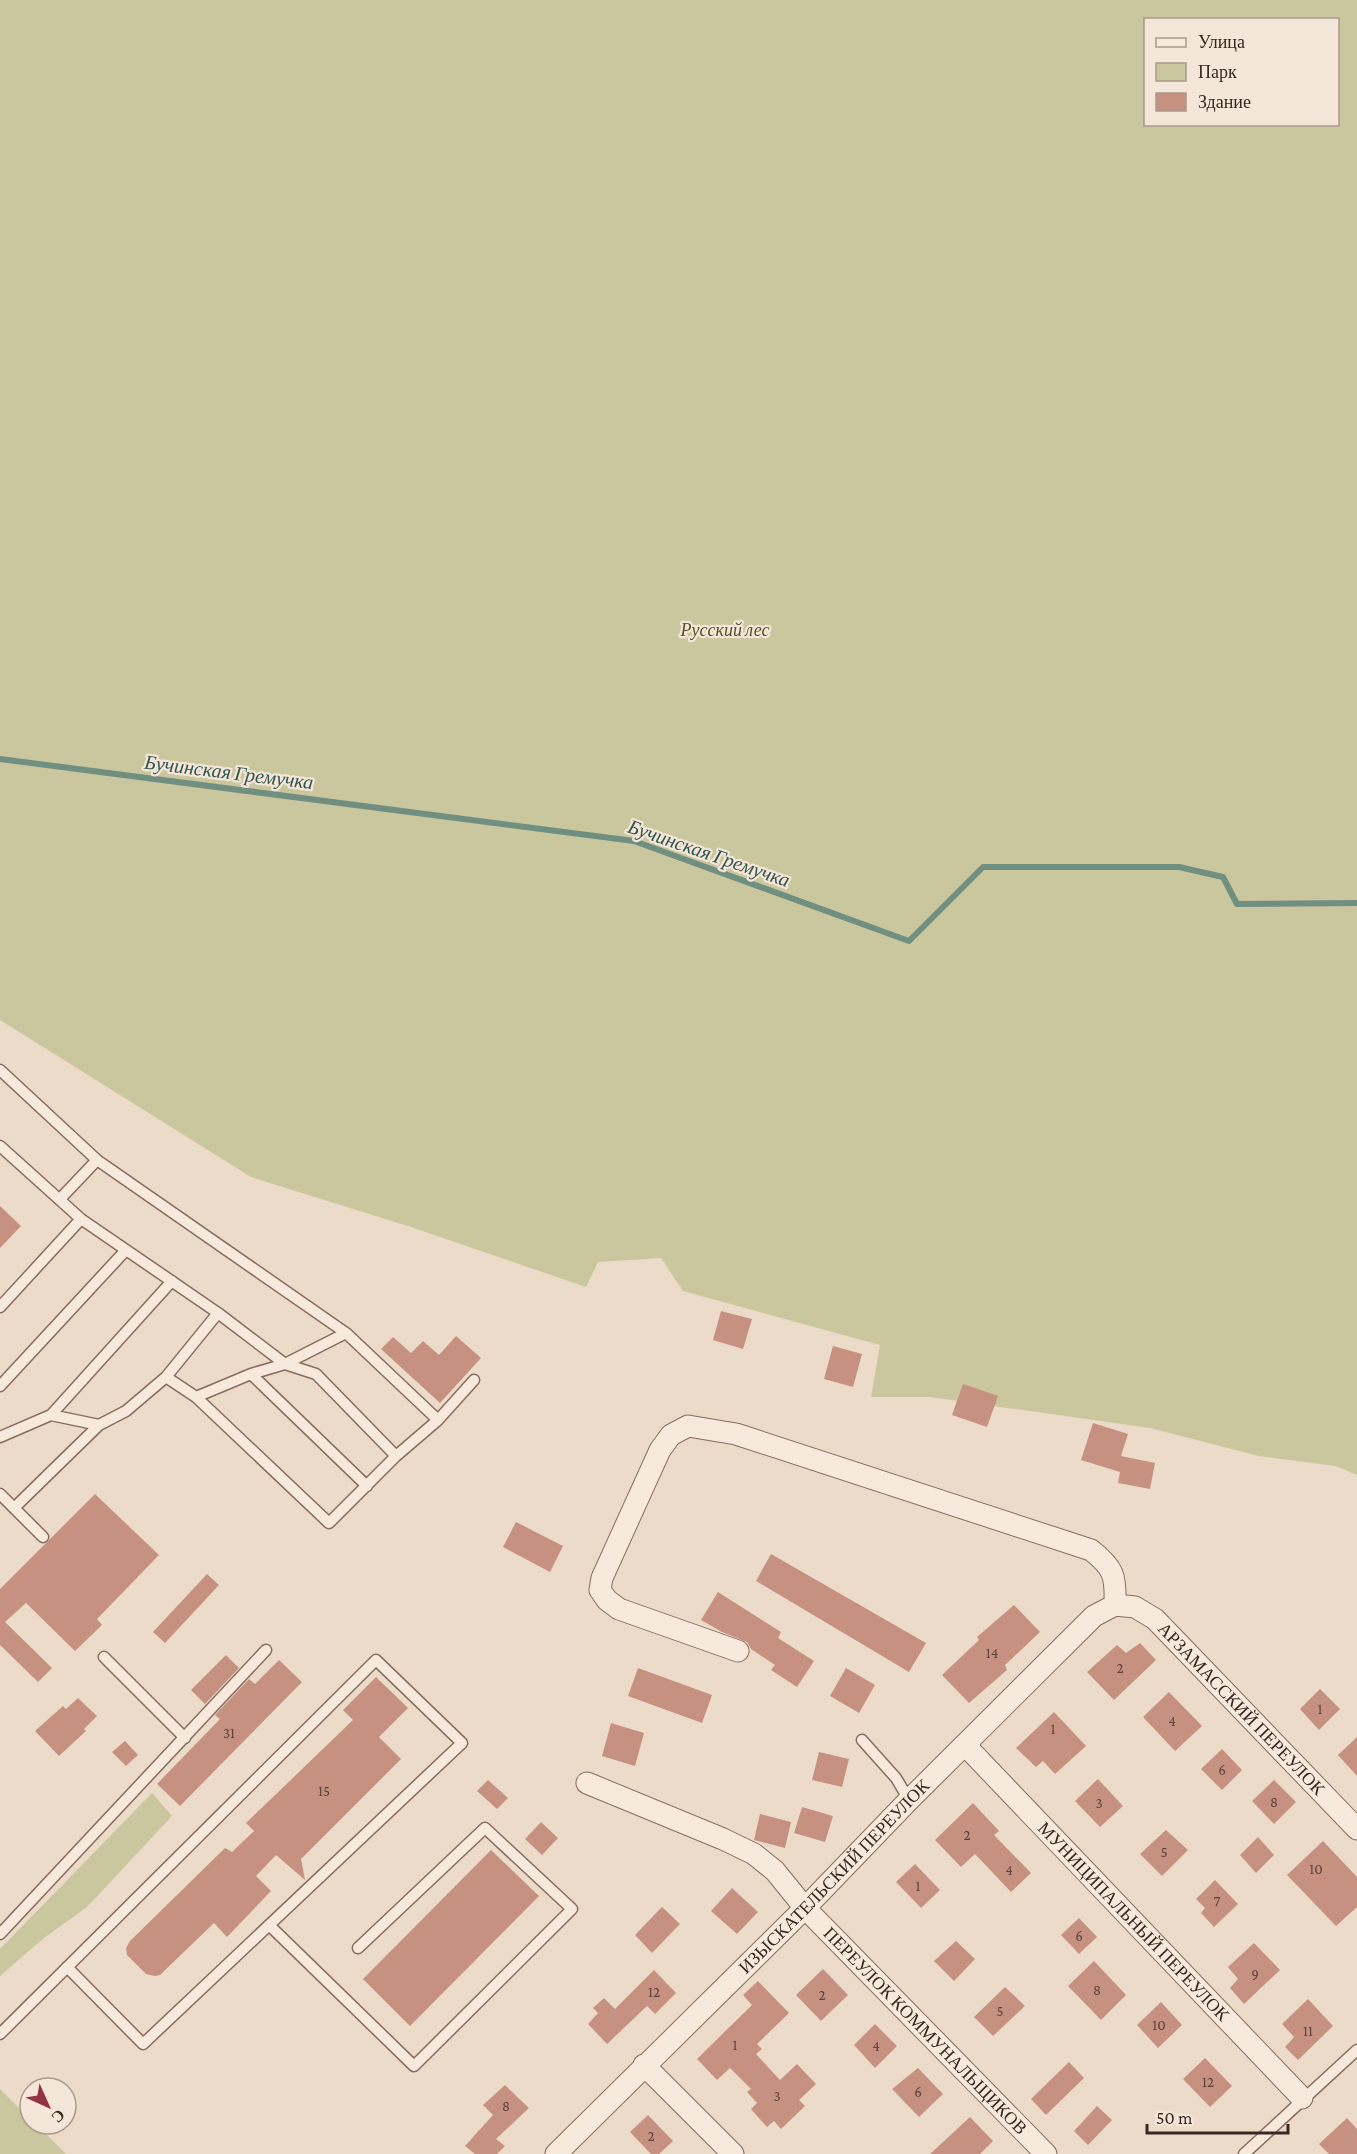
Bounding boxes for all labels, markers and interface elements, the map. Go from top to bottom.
legend [1144,18,1339,126]
text: Улица [1198,32,1245,52]
text: Парк [1198,62,1237,82]
text: Здание [1198,92,1251,112]
park label: Русский лес [680,620,769,640]
water label: Бучинская Гремучка [142,751,315,794]
water label: Бучинская Гремучка [624,815,793,892]
street label: АРЗАМАССКИЙ ПЕРЕУЛОК [1154,1618,1330,1800]
house number: 14 [986,1645,998,1661]
house number: 2 [1116,1660,1124,1676]
house number: 1 [1318,1701,1323,1717]
house number: 4 [1168,1713,1176,1729]
house number: 1 [1051,1721,1056,1737]
house number: 31 [223,1725,235,1741]
house number: 6 [1218,1762,1226,1778]
street label: ИЗЫСКАТЕЛЬСКИЙ ПЕРЕУЛОК [735,1775,934,1977]
house number: 15 [318,1783,330,1799]
house number: 8 [1270,1794,1278,1810]
house number: 3 [1095,1795,1103,1811]
street label: МУНИЦИПАЛЬНЫЙ ПЕРЕУЛОК [1034,1818,1234,2026]
house number: 2 [963,1827,971,1843]
house number: 5 [1160,1844,1168,1860]
house number: 10 [1309,1861,1323,1877]
house number: 4 [1005,1862,1013,1878]
house number: 1 [916,1878,921,1894]
house number: 7 [1214,1893,1221,1909]
street label: ПЕРЕУЛОК КОММУНАЛЬЩИКОВ [819,1923,1031,2138]
house number: 6 [1075,1928,1083,1944]
house number: 9 [1251,1966,1259,1982]
house number: 8 [1093,1982,1101,1998]
house number: 12 [648,1984,660,2000]
house number: 2 [818,1987,826,2003]
house number: 5 [996,2003,1004,2019]
house number: 10 [1152,2017,1166,2033]
house number: 11 [1303,2023,1313,2039]
house number: 1 [733,2037,738,2053]
house number: 4 [872,2038,880,2054]
house number: 12 [1202,2074,1214,2090]
north arrow [18,2076,78,2136]
house number: 6 [914,2084,922,2100]
house number: 3 [773,2088,781,2104]
scale bar [1147,2097,1288,2135]
house number: 8 [502,2098,510,2114]
text: С [48,2106,68,2126]
text: 50 m [1156,2108,1193,2128]
house number: 2 [647,2128,655,2144]

